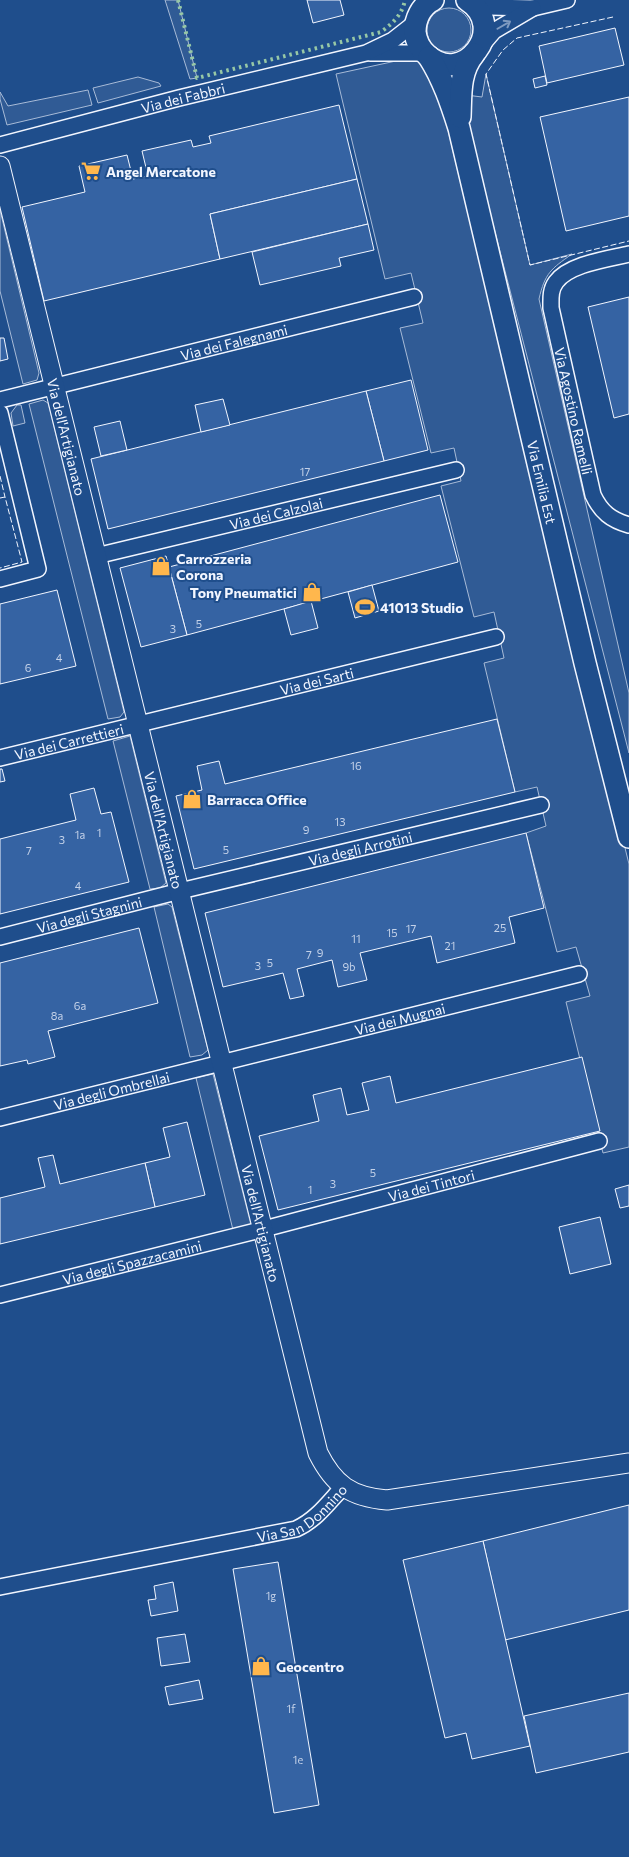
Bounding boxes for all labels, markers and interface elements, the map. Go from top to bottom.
one-way arrow [497,20,512,30]
street label: Via dei Fabbri [139,79,227,116]
supermarket icon: Angel Mercatone [80,160,102,182]
place label: Angel Mercatone [106,163,216,180]
street label: Via dei Falegnami [179,320,289,363]
street label: Via Agostino Ramelli [552,346,597,476]
street label: Via dell'Artigianato [44,376,90,497]
street label: Via Emilia Est [524,439,560,526]
house number: 17 [300,465,310,478]
street label: Via dei Calzolai [228,494,324,532]
place label: Carrozzeria Corona [176,550,251,583]
shop icon: Carrozzeria Corona [150,555,172,577]
shop icon: Tony Pneumatici [301,581,323,603]
place label: Tony Pneumatici [190,584,297,601]
sports icon: 41013 Studio [354,596,376,618]
place label: 41013 Studio [380,599,464,616]
house number: 5 [196,617,202,630]
house number: 3 [170,622,176,635]
house number: 4 [56,651,63,664]
house number: 6 [25,661,32,674]
street label: Via dei Sarti [278,664,355,698]
street label: Via dei Carrettieri [13,720,125,763]
house number: 16 [350,759,362,772]
street label: Via dell'Artigianato [141,770,187,891]
shop icon: Barracca Office [181,788,203,810]
place label: Barracca Office [207,791,307,808]
house number: 13 [335,815,345,828]
house number: 9 [303,823,310,836]
house number: 1 [97,826,101,839]
house number: 1a [75,828,85,841]
street label: Via degli Arrotini [307,828,414,869]
house number: 3 [59,833,65,846]
house number: 5 [223,843,229,856]
house number: 7 [26,844,32,857]
house number: 4 [75,879,82,892]
street label: Via degli Stagnini [35,893,144,936]
house number: 25 [494,921,506,934]
house number: 17 [406,922,416,935]
house number: 15 [386,926,398,939]
house number: 11 [351,932,361,945]
house number: 21 [445,939,455,952]
house number: 9 [317,946,324,959]
house number: 7 [306,948,312,961]
house number: 5 [267,956,273,969]
house number: 3 [255,959,261,972]
house number: 9b [342,960,356,973]
house number: 6a [74,999,86,1012]
street label: Via dei Mugnai [353,999,447,1038]
house number: 8a [51,1009,63,1022]
street label: Via degli Ombrellai [52,1068,171,1113]
street label: Via dell'Artigianato [239,1163,284,1284]
house number: 5 [370,1166,376,1179]
street label: Via dei Tintori [386,1166,476,1205]
house number: 3 [330,1177,336,1190]
house number: 1 [308,1183,312,1196]
street label: Via degli Spazzacamini [61,1236,203,1288]
street label: Via San Donnino [255,1481,350,1545]
house number: 1g [266,1589,276,1602]
shop icon: Geocentro [250,1655,272,1677]
place label: Geocentro [276,1658,344,1675]
house number: 1f [286,1702,296,1715]
house number: 1e [293,1753,303,1766]

